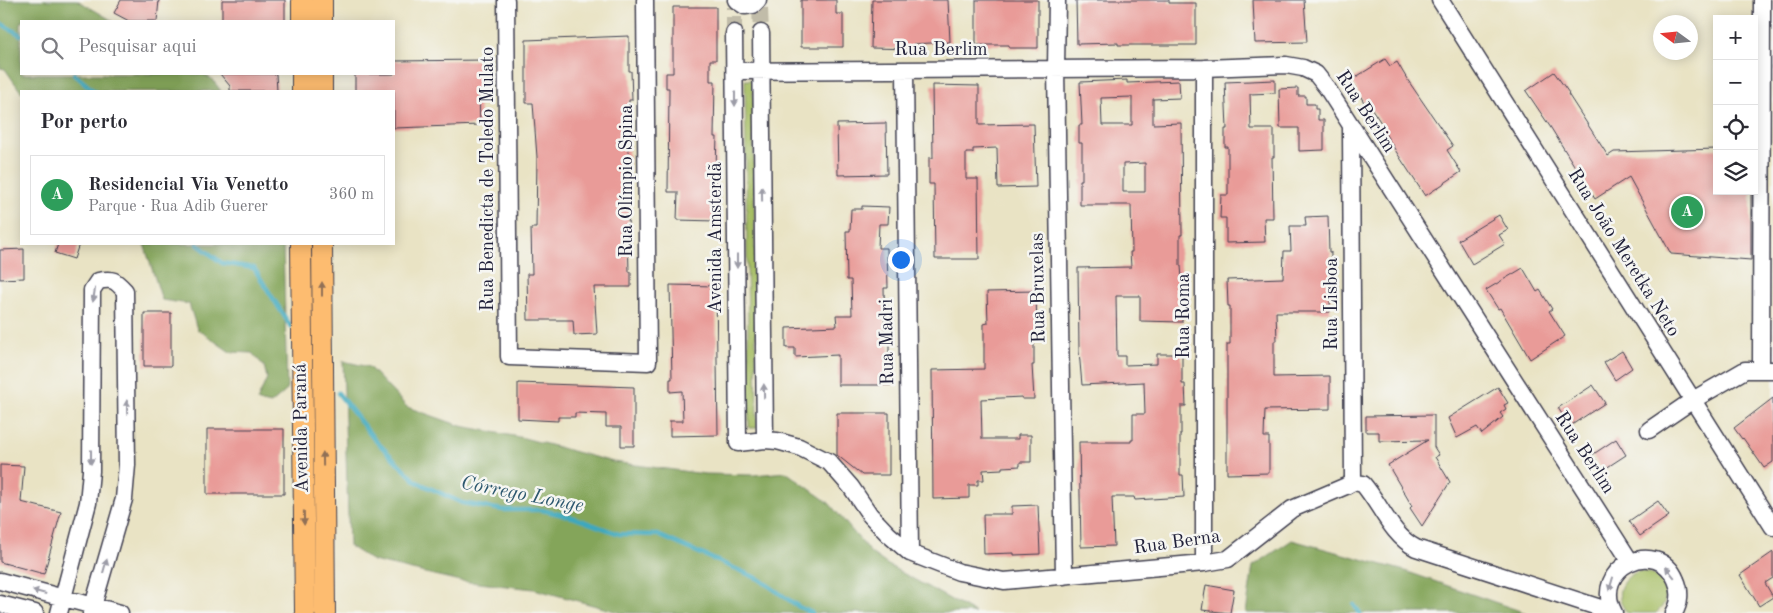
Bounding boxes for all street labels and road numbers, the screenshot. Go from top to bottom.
street label: Rua Berlim [894,41,988,60]
street label: Rua Benedicta de Toledo Mulato [479,47,498,311]
street label: Rua Berlim [1332,68,1398,156]
street label: Rua Olímpio Spina [618,104,637,258]
street label: Avenida Amsterdã [707,162,726,314]
street label: Rua João Meretka Neto [1563,166,1683,340]
street label: Rua Bruxelas [1029,233,1049,343]
street label: Rua Lisboa [1323,257,1342,351]
street label: Rua Roma [1175,272,1194,359]
street label: Rua Madri [878,299,898,385]
street label: Avenida Paraná [291,362,313,493]
street label: Rua Berlim [1551,409,1617,497]
street label: Rua Berna [1132,527,1222,559]

